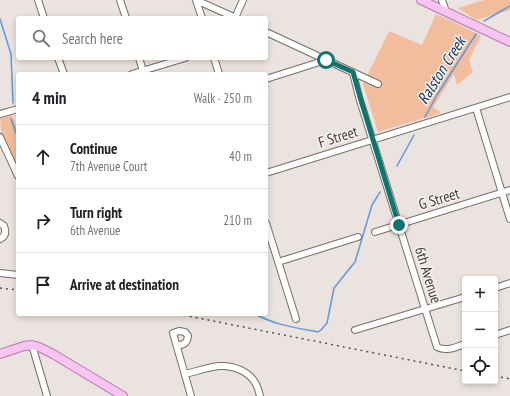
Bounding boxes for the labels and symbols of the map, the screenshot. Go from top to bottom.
water label: Ralston Creek [412,31,470,107]
route start [317,51,335,69]
street label: F Street [316,122,360,152]
street label: G Street [416,183,462,214]
route end [390,216,408,234]
street label: 6th Avenue [411,244,446,305]

